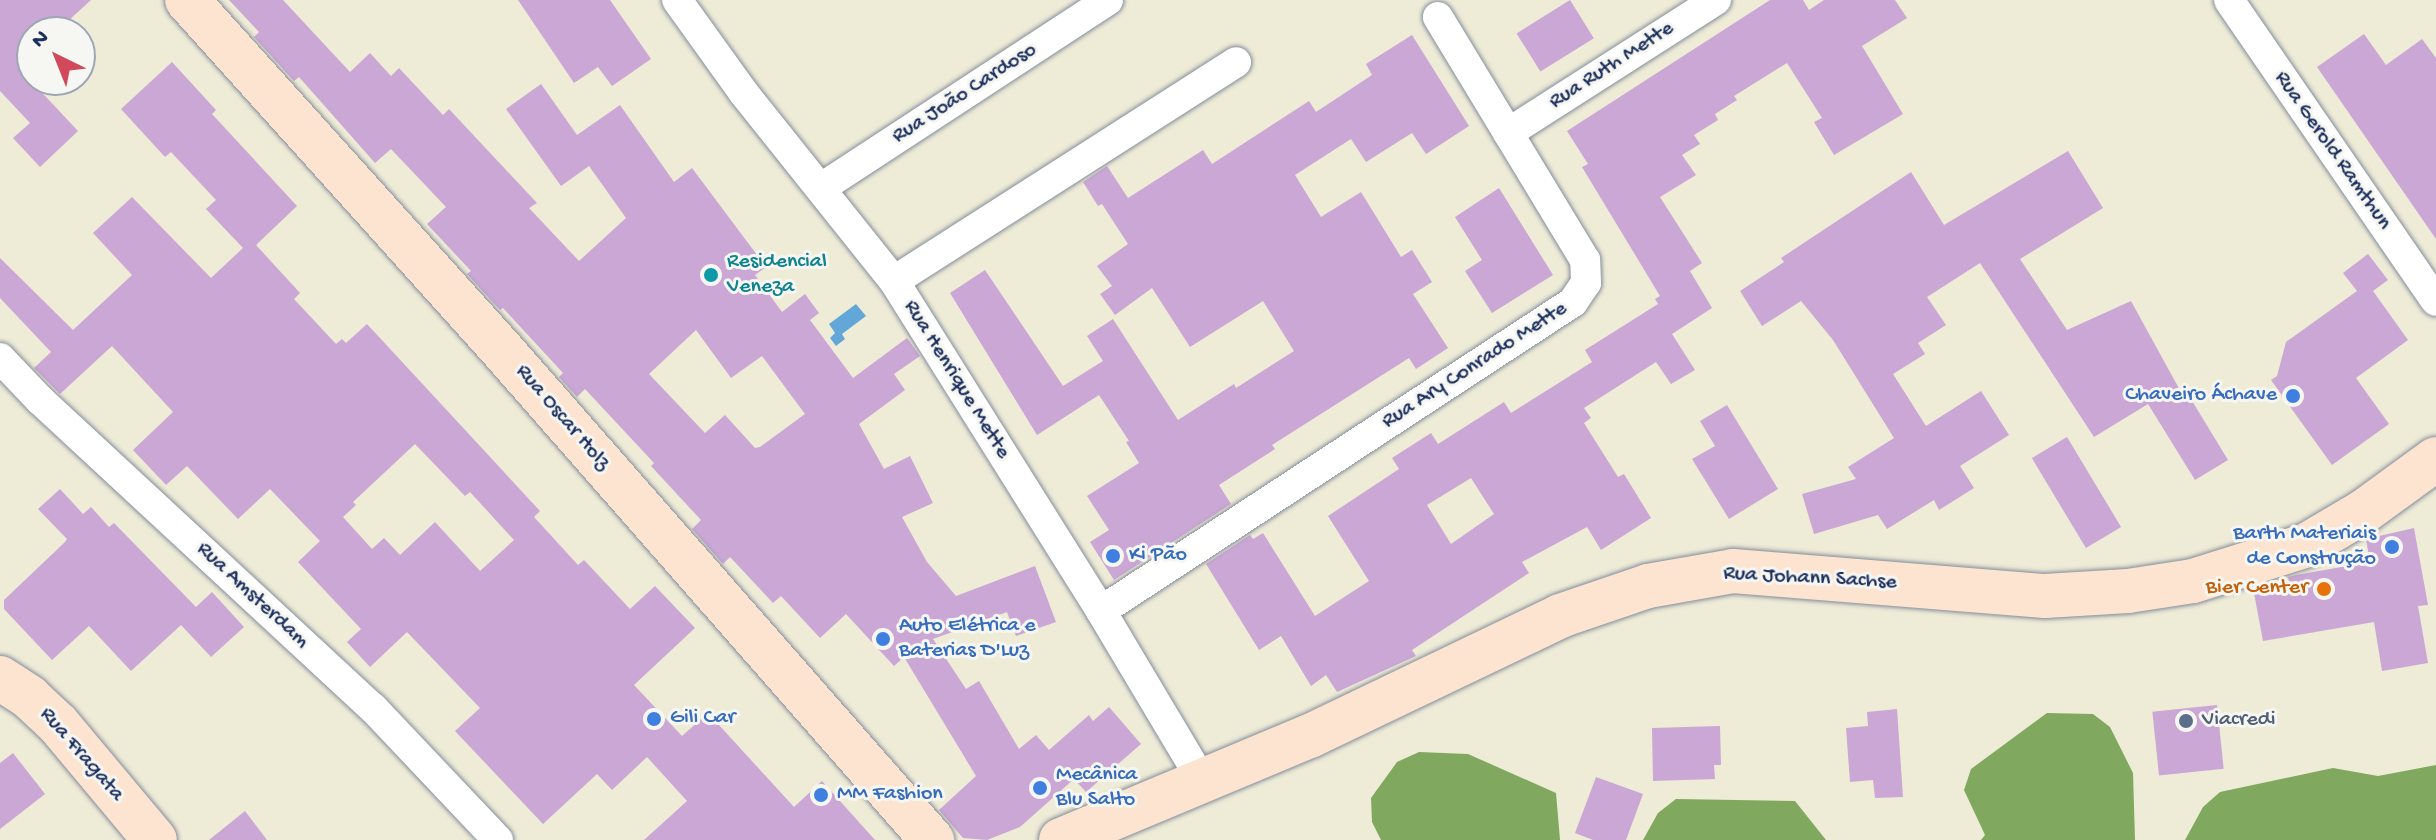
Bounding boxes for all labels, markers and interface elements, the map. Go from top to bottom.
north arrow [16,16,96,96]
street label: Rua Ruth Mette [1545,16,1679,116]
text: N [27,26,55,54]
street label: Rua João Cardoso [888,37,1042,151]
street label: Rua Gerold Ramthun [2267,67,2397,235]
place label: Residencial Veneza [727,249,827,300]
marker: Residencial Veneza [702,266,720,284]
street label: Rua Henrique Mette [897,296,1015,464]
street label: Rua Ary Conrado Mette [1378,296,1572,436]
street label: Rua Oscar Holz [509,360,615,476]
place label: Chaveiro Áchave [2125,383,2277,409]
marker: Chaveiro Áchave [2284,387,2302,405]
place label: Barth Materiais de Construção [2233,521,2376,572]
street label: Rua Amsterdam [190,537,314,655]
marker: Barth Materiais de Construção [2383,538,2401,556]
place label: Ki Pão [1129,543,1187,569]
marker: Ki Pão [1104,547,1122,565]
street label: Rua Johann Sachse [1723,561,1897,597]
place label: Bier Center [2206,576,2308,602]
marker: Bier Center [2315,580,2333,598]
place label: Auto Elétrica e Baterias D'Luz [899,613,1036,664]
marker: Auto Elétrica e Baterias D'Luz [874,630,892,648]
street label: Rua Fragata [33,702,129,808]
place label: Gili Car [670,706,735,732]
place label: Viacredi [2202,708,2275,734]
marker: Gili Car [645,710,663,728]
marker: Viacredi [2177,712,2195,730]
place label: Mecânica Blu Salto [1056,762,1137,814]
marker: Mecânica Blu Salto [1031,779,1049,797]
place label: MM Fashion [837,782,943,808]
marker: MM Fashion [812,786,830,804]

